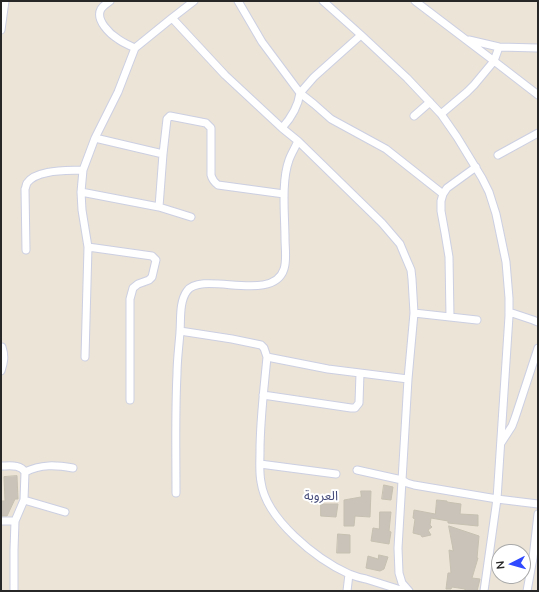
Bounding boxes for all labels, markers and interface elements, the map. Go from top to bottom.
district label: العروبة [304,488,338,504]
north arrow [491,544,531,584]
text: N [493,560,507,570]

